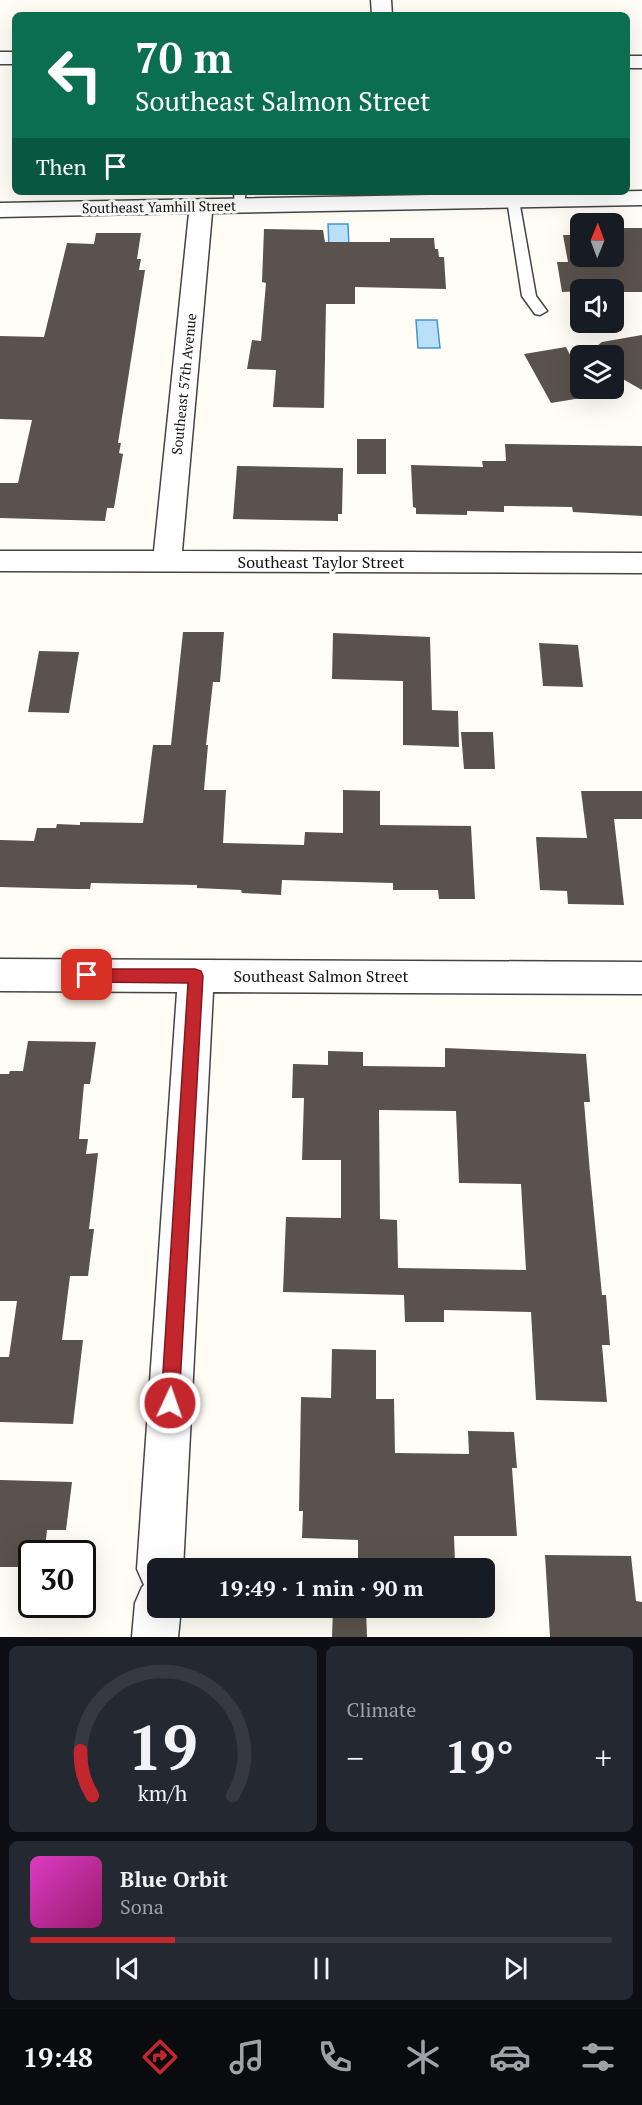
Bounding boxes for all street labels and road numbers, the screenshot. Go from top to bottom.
street label: Southeast Yamhill Street [82,196,237,217]
street label: Southeast 57th Avenue [167,312,200,456]
street label: Southeast Taylor Street [238,551,404,573]
street label: Southeast Salmon Street [233,965,409,987]

